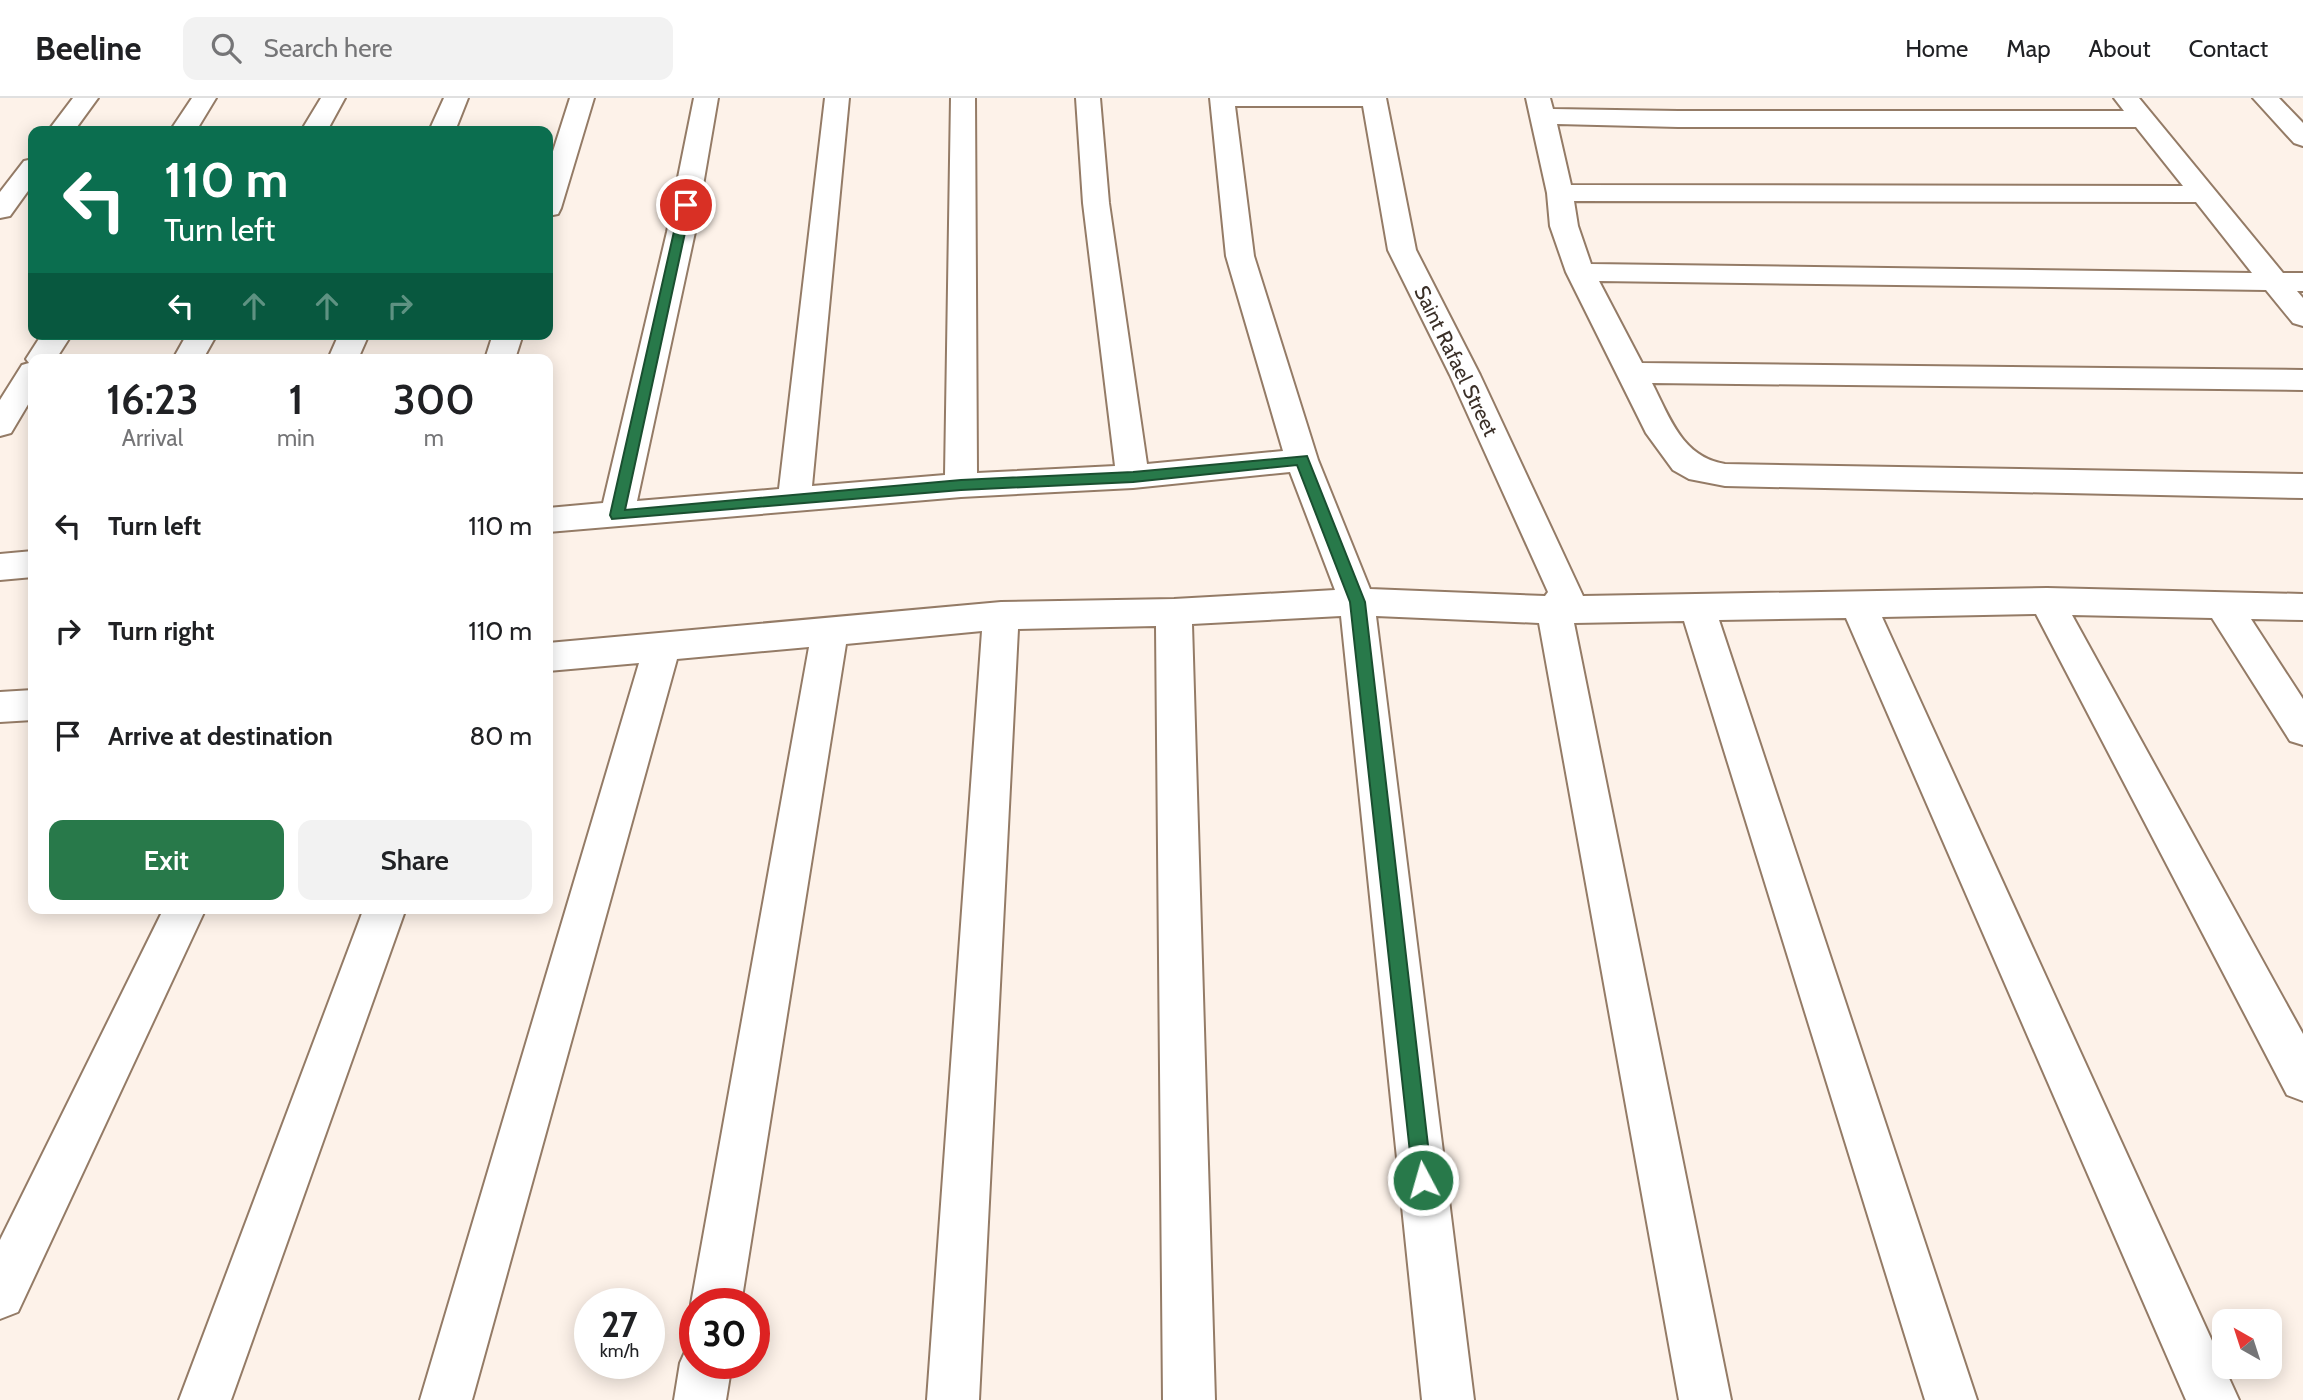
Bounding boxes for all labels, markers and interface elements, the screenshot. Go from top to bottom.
search box [183,17,673,80]
text: Beeline [35,28,141,68]
icon: search [207,29,245,67]
text: Search here [263,32,393,64]
text: Home [1905,34,1968,63]
text: Map [2006,34,2051,63]
text: About [2089,34,2151,63]
text: Contact [2189,34,2268,63]
text: 110 m [164,150,288,209]
icon: left [49,154,140,245]
pin [656,175,716,235]
icon: arrive [667,186,705,224]
text: Turn left [164,210,275,249]
street label: Saint Rafael Street [1409,282,1504,440]
icon: left [162,287,200,325]
icon: ahead [235,287,273,325]
icon: ahead [308,287,346,325]
icon: right [381,287,419,325]
text: 16:23 [106,373,199,425]
text: 1 [288,373,303,425]
text: 300 [393,373,475,425]
text: Arrival [122,424,183,452]
text: min [277,424,315,452]
text: m [424,424,444,452]
icon: left [49,507,87,545]
text: Turn left [108,510,201,542]
text: 110 m [468,510,532,542]
icon: right [49,612,87,650]
text: Turn right [108,615,214,647]
text: 110 m [468,615,532,647]
icon: arrive [49,717,87,755]
text: Arrive at destination [108,720,333,752]
text: 80 m [469,720,532,752]
button: Exit [49,820,284,900]
button: Share [298,820,532,900]
position arrow [1386,1143,1460,1217]
speed limit sign: 30 [679,1288,770,1379]
text: 27 [601,1303,638,1346]
north arrow [2212,1309,2282,1379]
map controls [2212,1309,2282,1379]
text: km/h [600,1340,639,1362]

